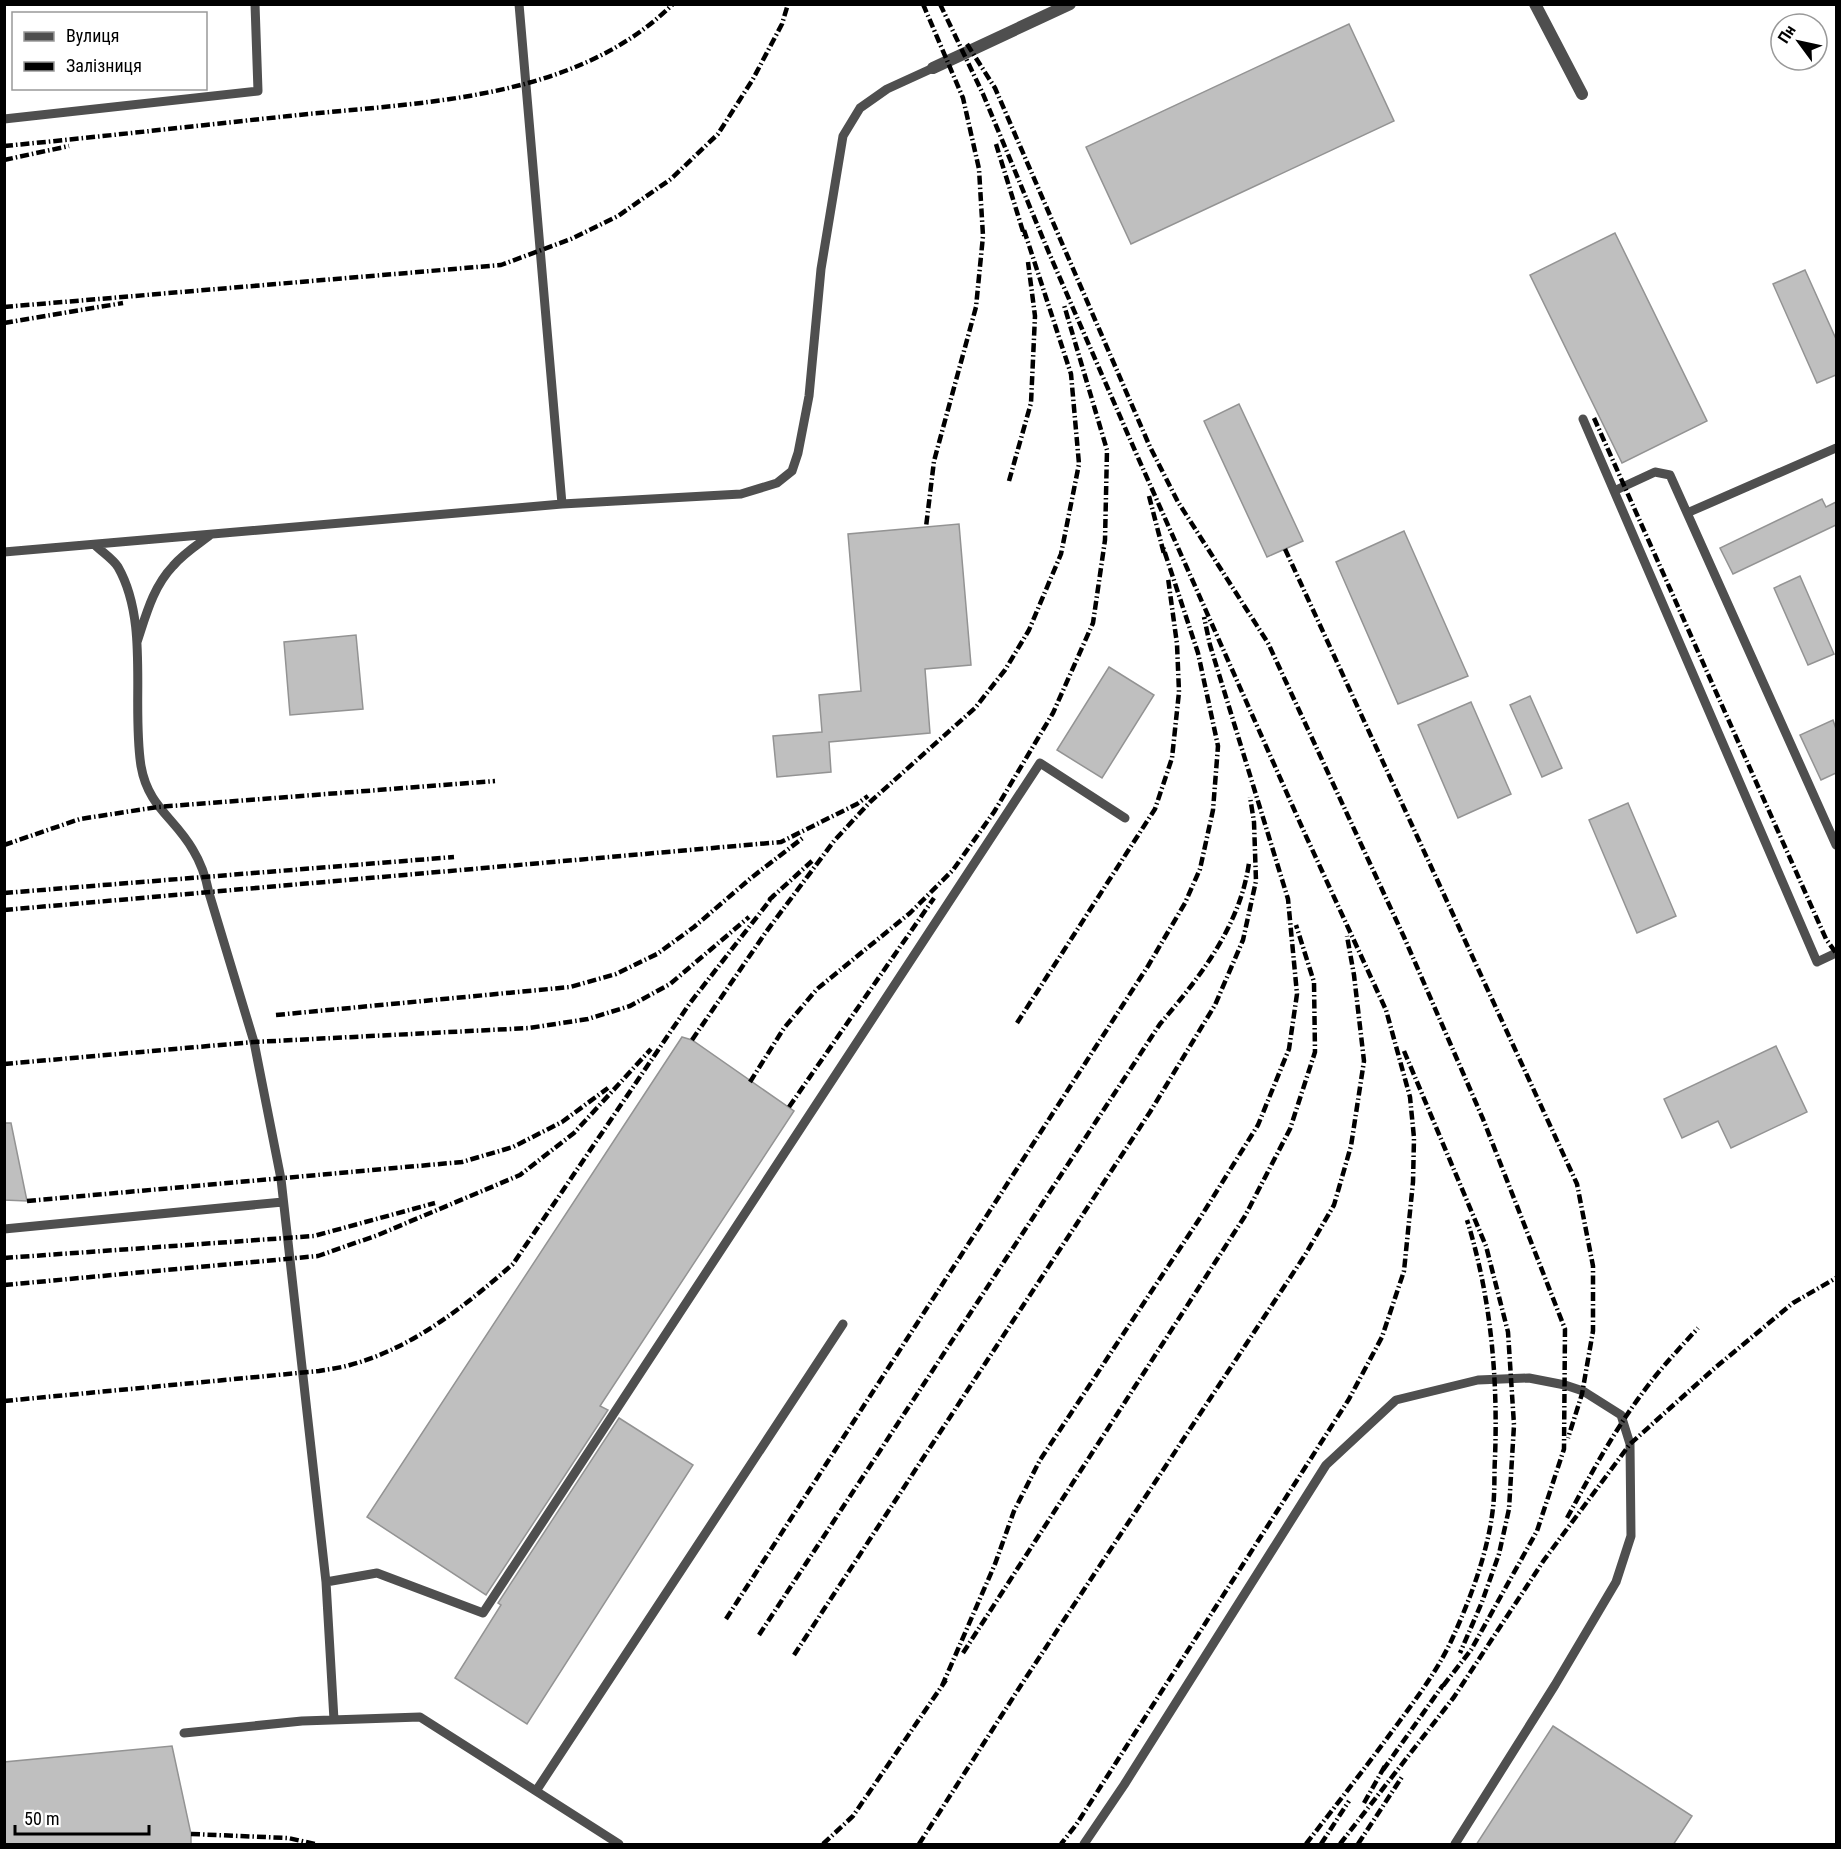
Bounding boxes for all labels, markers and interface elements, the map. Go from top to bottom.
legend [12,12,207,90]
north arrow [1769,12,1829,72]
text: Пн [1774,21,1800,47]
text: Вулиця [66,25,120,46]
text: Залізниця [66,55,142,76]
scale bar [15,1798,148,1836]
text: 50 m [24,1808,59,1829]

